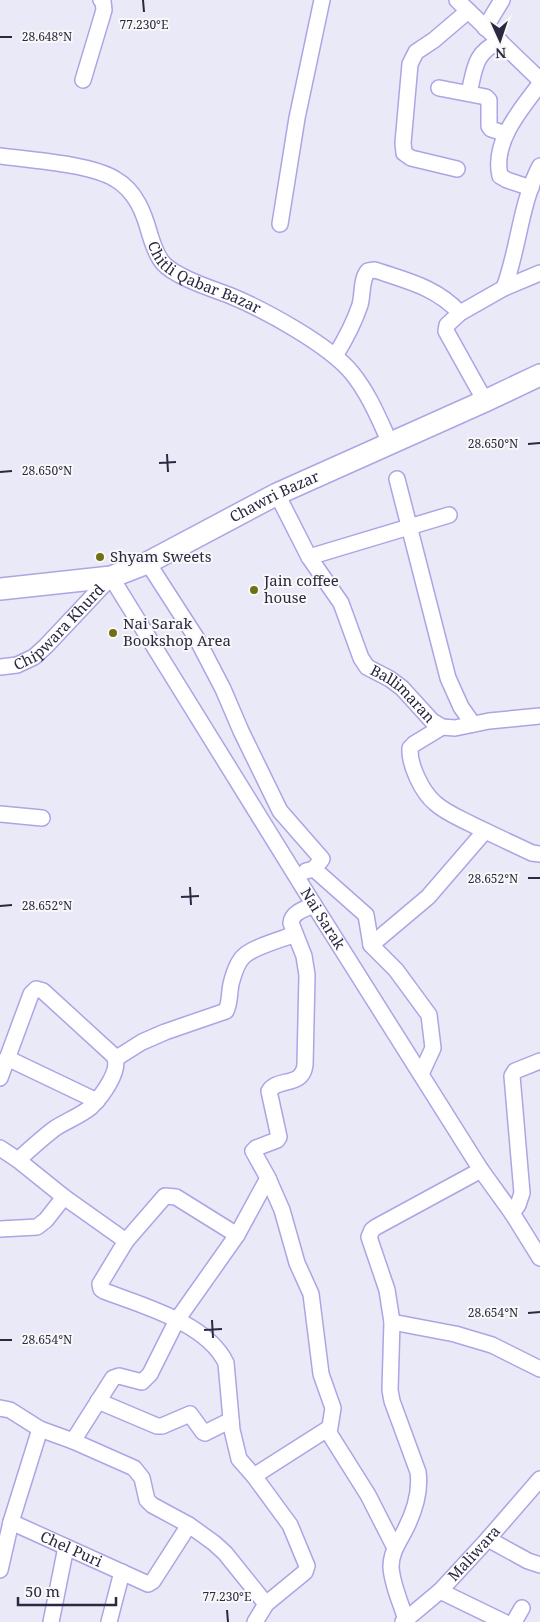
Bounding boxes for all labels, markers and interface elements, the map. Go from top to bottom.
north arrow [475,15,525,65]
text: 77.230°E [120,16,168,33]
text: 28.648°N [22,28,72,45]
text: N [495,44,507,63]
street label: Chitli Qabar Bazar [144,238,265,317]
text: 28.650°N [468,435,518,452]
text: 28.650°N [22,462,72,479]
street label: Chawri Bazar [226,465,322,526]
place label: Shyam Sweets [110,546,212,566]
marker: Shyam Sweets [94,551,106,563]
place label: Jain coffee house [263,570,339,607]
street label: Chipwara Khurd [10,579,108,674]
marker: Jain coffee house [248,584,260,596]
place label: Nai Sarak Bookshop Area [123,613,231,650]
marker: Nai Sarak Bookshop Area [107,627,119,639]
street label: Ballimaran [367,660,440,727]
text: 28.652°N [468,870,518,887]
street label: Nai Sarak [297,884,351,953]
text: 28.652°N [22,897,72,914]
text: 28.654°N [468,1304,518,1321]
text: 28.654°N [22,1331,72,1348]
street label: Maliwara [443,1521,504,1585]
street label: Chel Puri [37,1526,106,1571]
scale bar [18,1574,115,1606]
text: 50 m [25,1581,60,1601]
text: 77.230°E [203,1588,251,1605]

